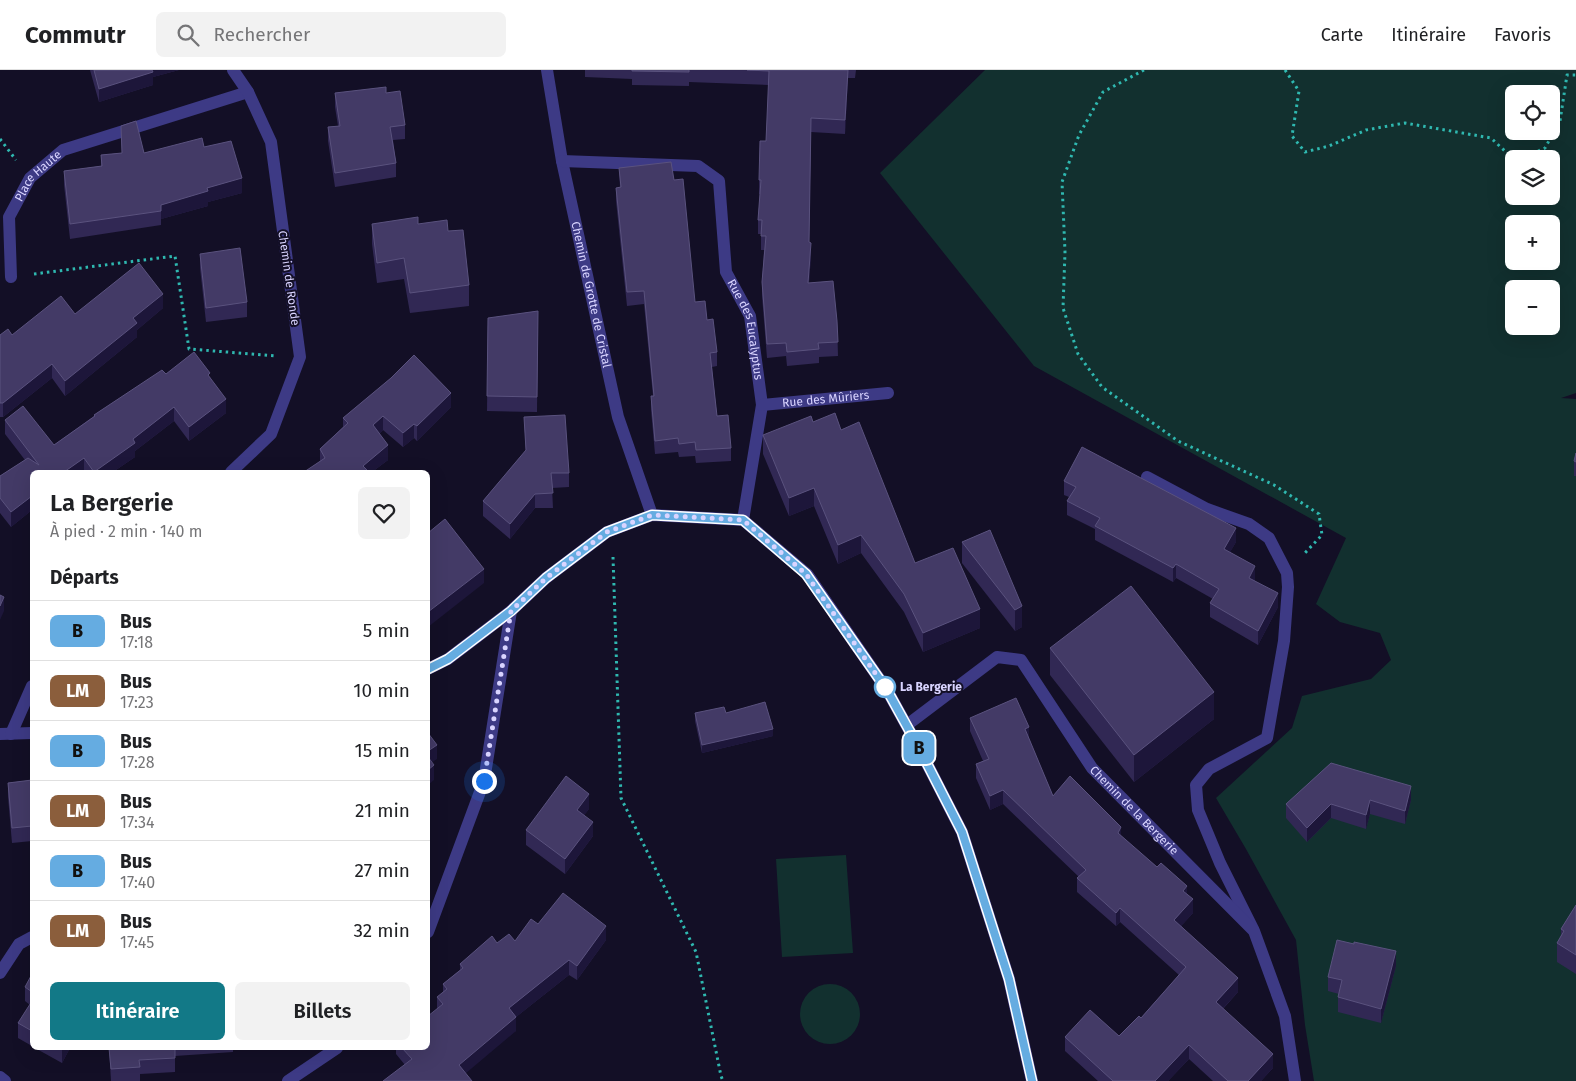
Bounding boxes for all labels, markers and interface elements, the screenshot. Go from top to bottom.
search box [156,12,506,57]
text: Commutr [25,21,126,49]
icon: search [174,21,202,49]
text: Rechercher [214,23,310,46]
text: Carte [1321,24,1363,46]
text: Itinéraire [1391,24,1466,46]
text: Favoris [1494,24,1551,46]
map controls [1505,85,1560,335]
button: locate [1505,85,1560,140]
street label: Place Haute [12,147,64,204]
button: layers [1505,150,1560,205]
button: + [1505,215,1560,270]
street label: Chemin de Grotte de Cristal [568,220,614,370]
street label: Chemin de Ronde [275,230,303,326]
street label: Rue des Eucalyptus [724,277,766,381]
button: − [1505,280,1560,335]
street label: Rue des Mûriers [782,388,870,410]
button: heart [358,487,410,539]
text: La Bergerie [50,489,173,517]
text: À pied · 2 min · 140 m [50,522,202,541]
text: Départs [50,566,119,589]
text: Bus [120,610,152,633]
text: 5 min [363,619,410,642]
text: B [72,620,83,642]
text: 17:18 [120,633,153,652]
text: Bus [120,670,152,693]
marker: La Bergerie [874,676,896,698]
text: 10 min [353,679,410,702]
text: LM [66,680,89,702]
place label: La Bergerie [900,680,962,694]
text: 17:23 [120,693,154,712]
text: Bus [120,730,152,753]
line badge: B [903,732,935,764]
text: B [913,737,925,759]
text: 15 min [354,739,410,762]
text: B [72,740,83,762]
text: 17:28 [120,753,155,772]
street label: Chemin de la Bergerie [1087,763,1181,858]
your location [472,769,497,794]
text: Bus [120,790,152,813]
text: 21 min [355,799,410,822]
text: LM [66,800,89,822]
text: 17:34 [120,813,154,832]
text: Bus [120,850,152,873]
text: 27 min [355,859,410,882]
text: B [72,860,83,882]
text: 17:40 [120,873,155,892]
text: Bus [120,910,152,933]
text: 32 min [353,919,410,942]
text: LM [66,920,89,942]
text: 17:45 [120,933,154,952]
button: Itinéraire [50,982,225,1040]
button: Billets [235,982,410,1040]

